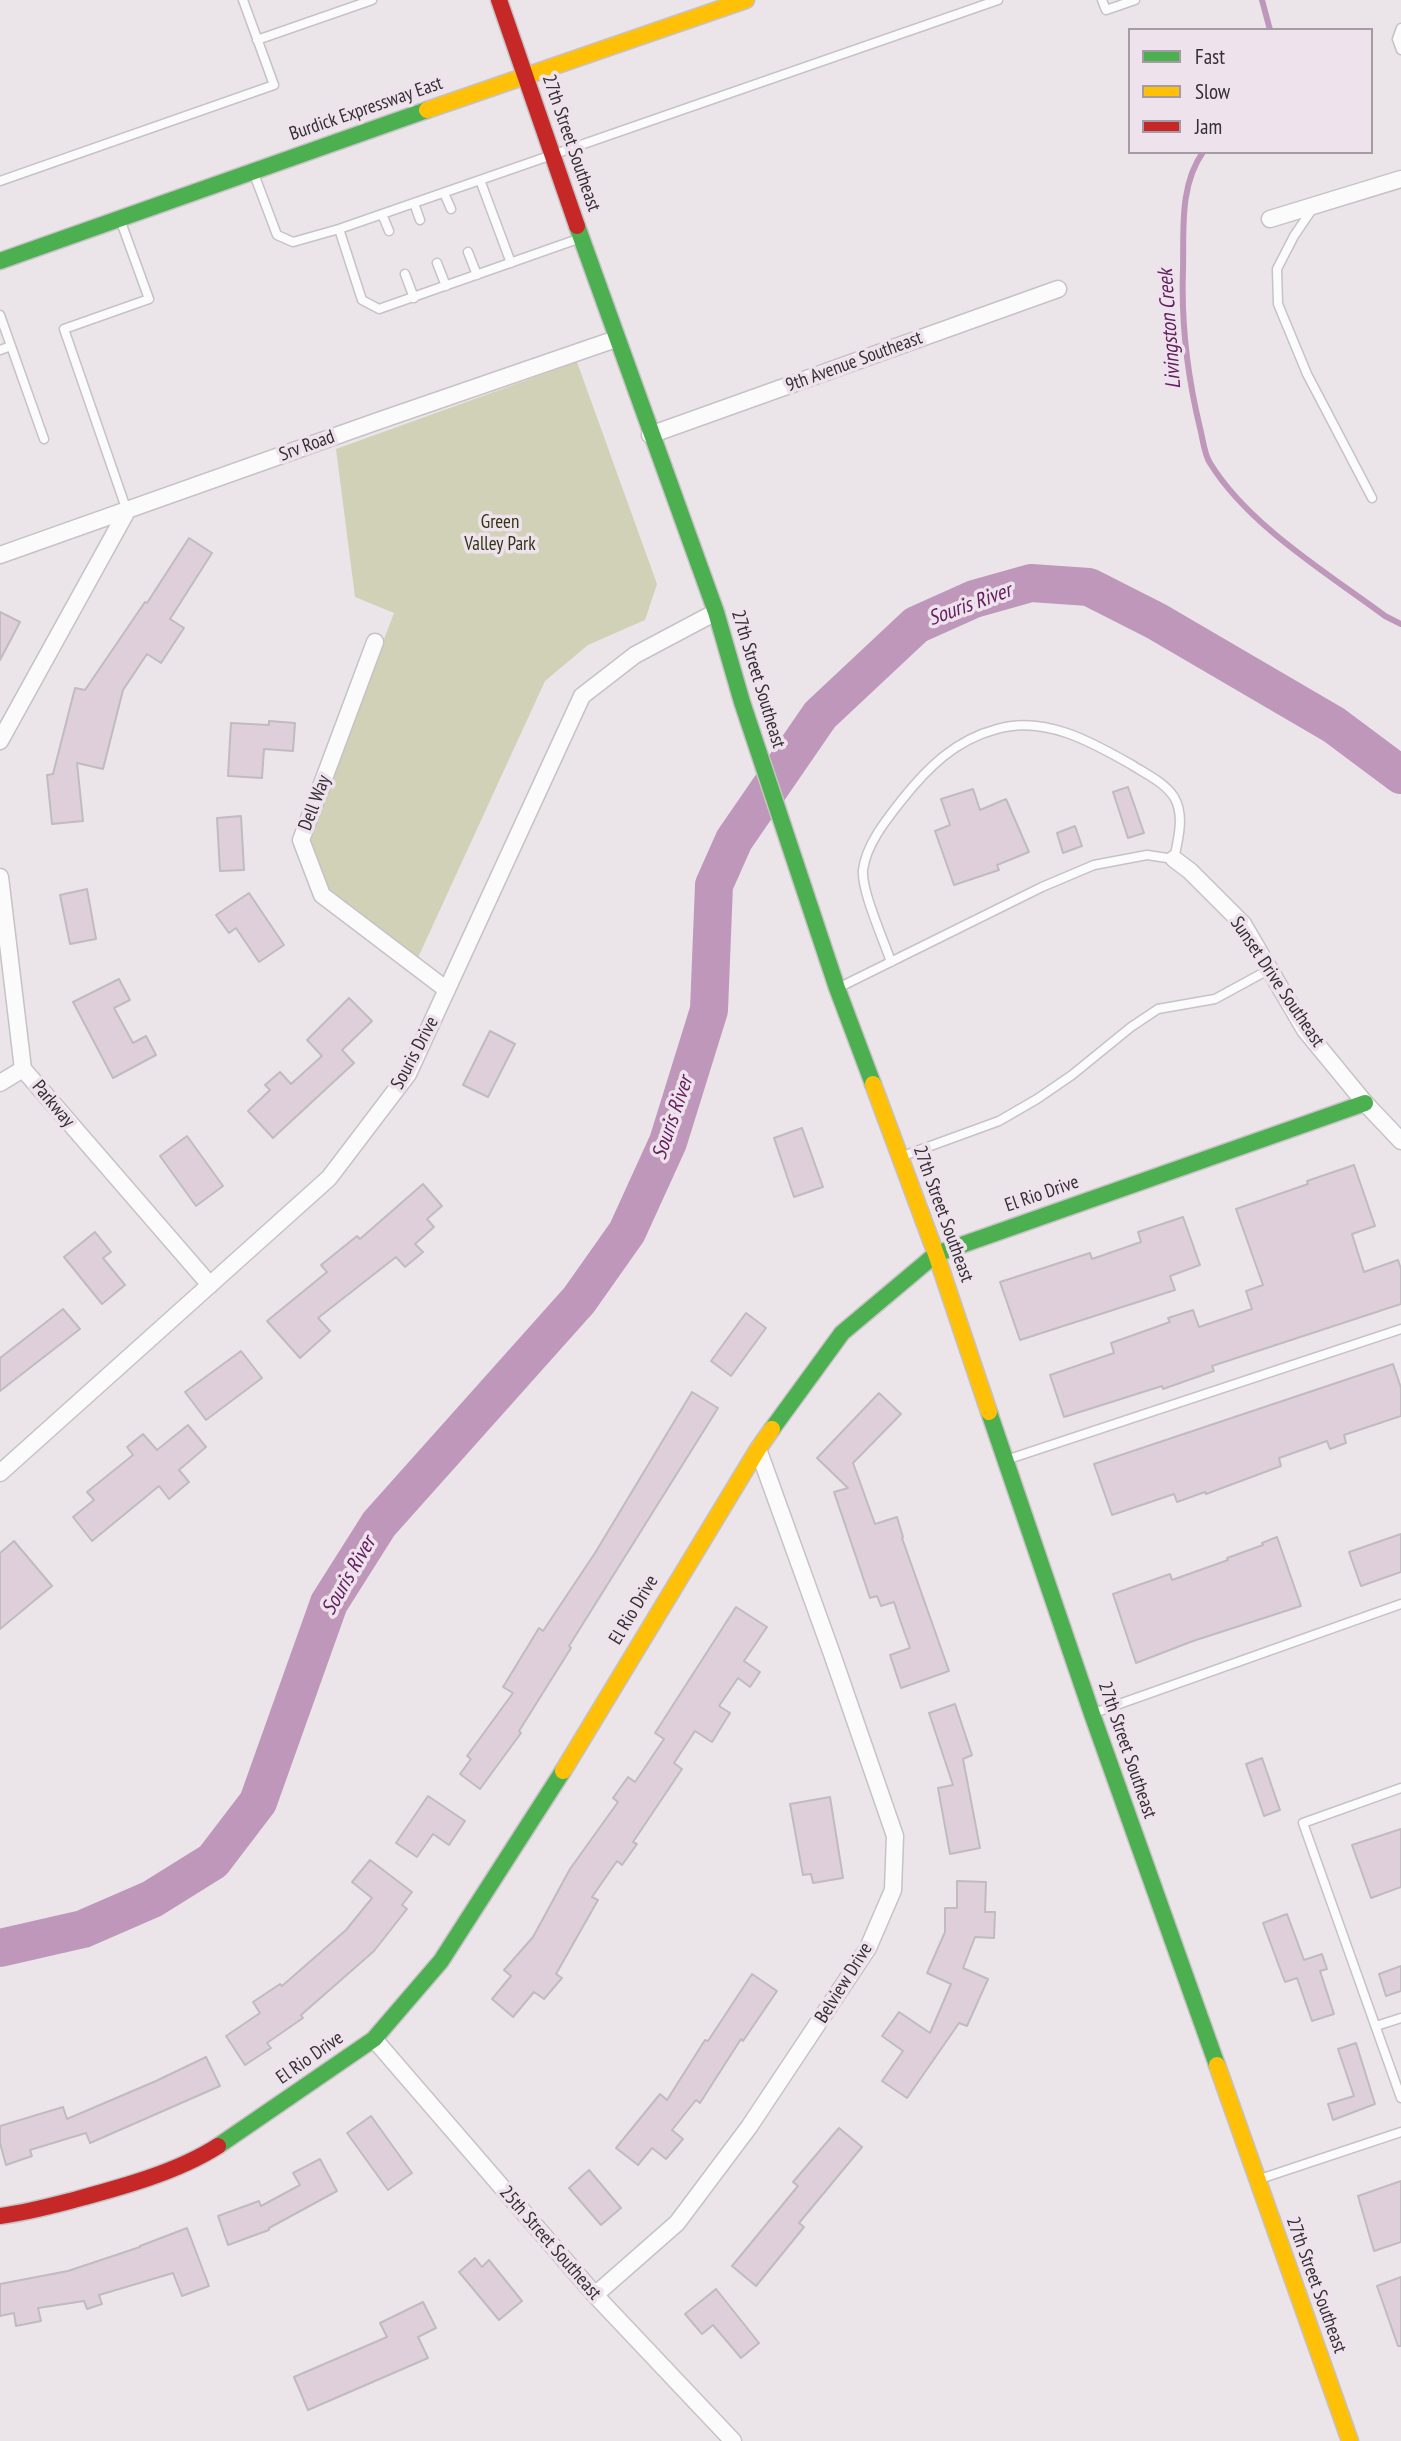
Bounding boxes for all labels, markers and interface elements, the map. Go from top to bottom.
legend [1128,28,1373,154]
text: Fast [1195,43,1225,70]
street label: Burdick Expressway East [286,72,446,146]
street label: 27th Street Southeast [537,72,605,214]
text: Slow [1195,78,1230,105]
text: Jam [1195,113,1222,140]
water label: Livingston Creek [1153,268,1187,390]
street label: 9th Avenue Southeast [783,327,925,397]
street label: Srv Road [276,426,338,466]
park label: Green Valley Park [464,512,536,556]
water label: Souris River [925,578,1015,632]
street label: 27th Street Southeast [726,607,790,751]
street label: Dell Way [294,772,336,834]
street label: Sunset Drive Southeast [1225,913,1329,1051]
street label: Souris Drive [386,1013,444,1093]
water label: Souris River [647,1073,699,1163]
street label: Parkway [27,1076,79,1132]
street label: 27th Street Southeast [908,1143,978,1285]
street label: El Rio Drive [1002,1171,1082,1217]
water label: Souris River [317,1532,381,1620]
street label: El Rio Drive [605,1571,663,1649]
street label: 27th Street Southeast [1093,1679,1161,1821]
street label: Belview Drive [810,1939,878,2027]
street label: El Rio Drive [272,2027,348,2089]
street label: 25th Street Southeast [494,2181,606,2305]
street label: 27th Street Southeast [1281,2214,1351,2356]

